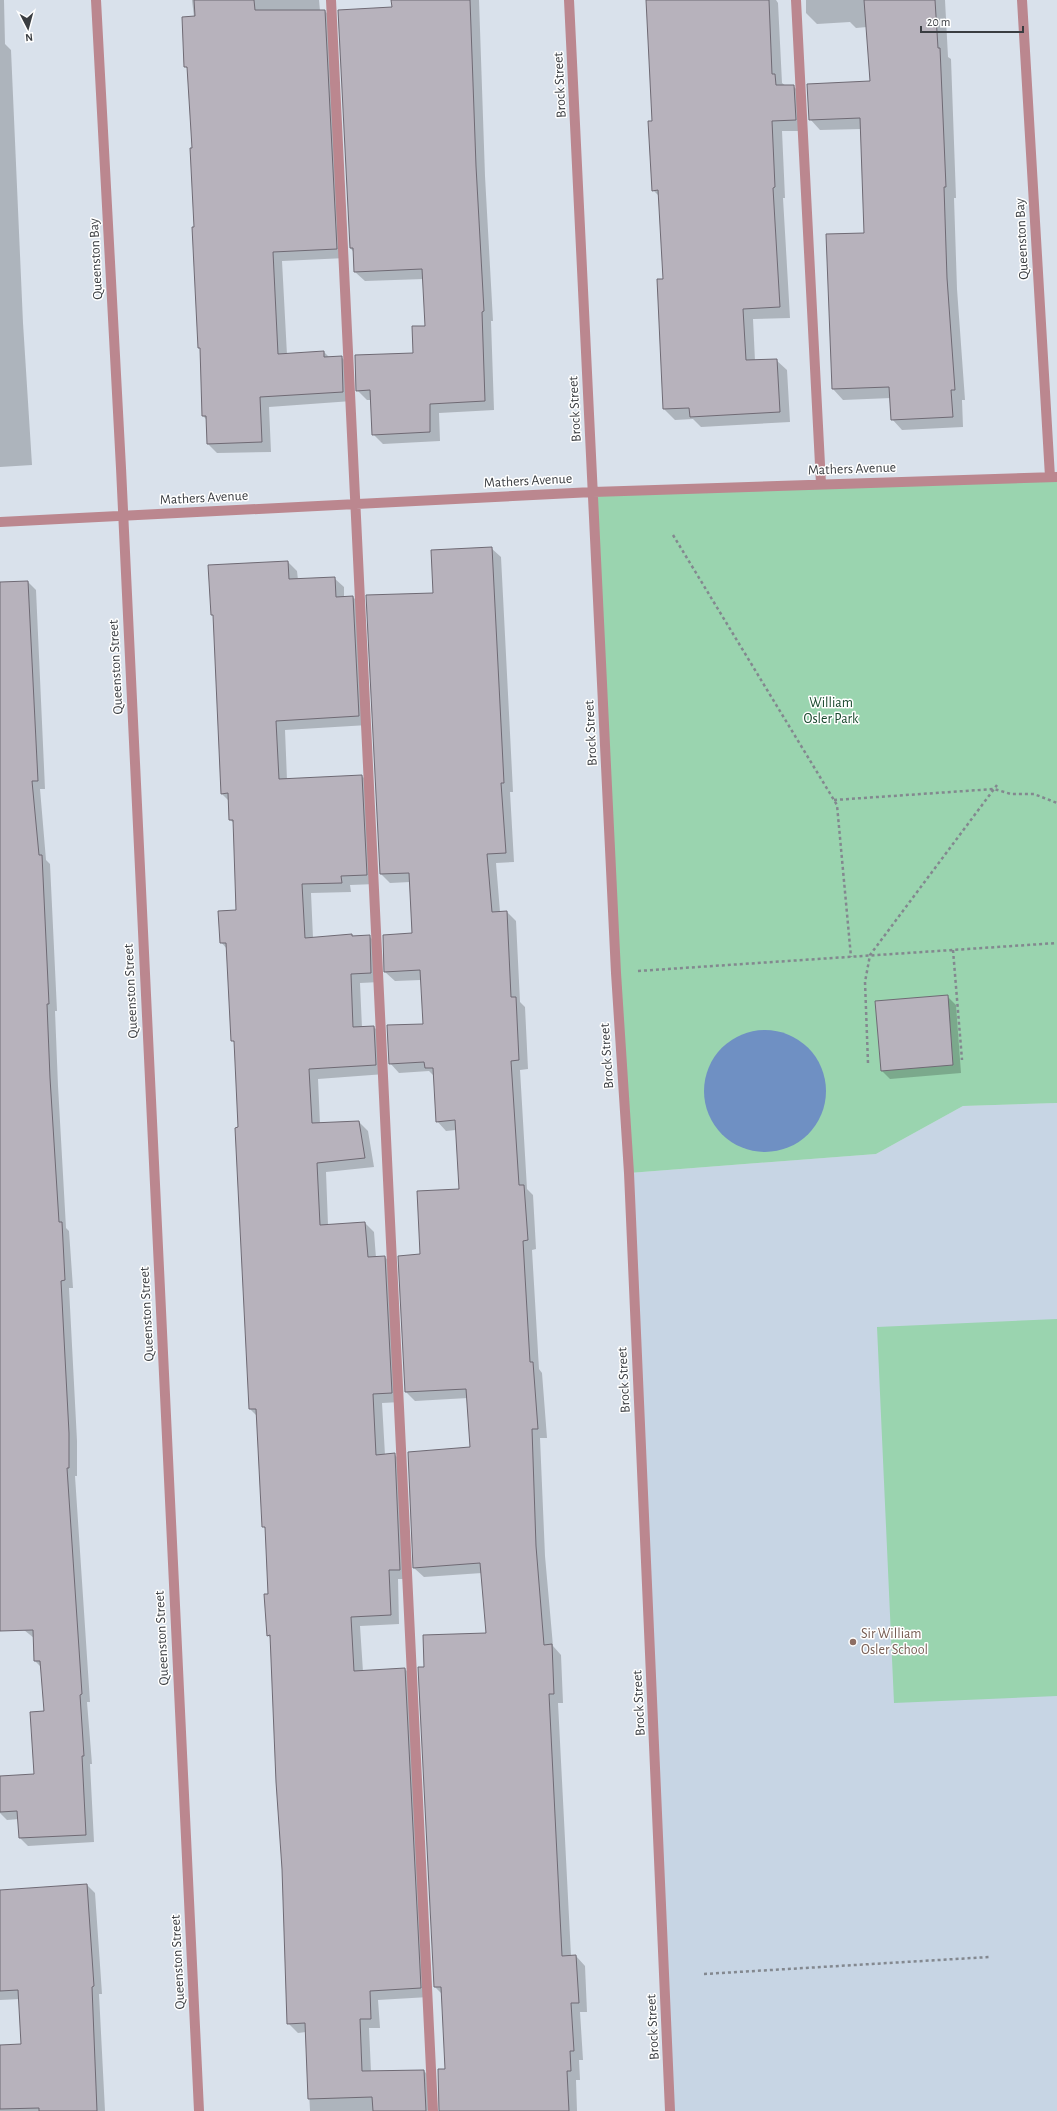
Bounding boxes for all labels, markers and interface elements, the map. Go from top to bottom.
north arrow [8,8,48,48]
scale bar [921,8,1023,34]
text: 20 m [927,16,950,28]
text: N [25,32,33,43]
street label: Brock Street [551,51,569,118]
street label: Queenston Bay [1013,198,1031,280]
street label: Queenston Bay [87,218,105,300]
street label: Brock Street [566,375,584,442]
street label: Mathers Avenue [808,460,896,478]
street label: Mathers Avenue [483,472,573,490]
street label: Mathers Avenue [159,489,249,507]
street label: Queenston Street [106,619,125,715]
park label: William Osler Park [804,696,859,726]
street label: Brock Street [582,699,600,766]
street label: Queenston Street [121,943,140,1039]
street label: Brock Street [598,1022,616,1089]
street label: Queenston Street [137,1266,156,1362]
street label: Brock Street [615,1346,633,1413]
street label: Queenston Street [152,1590,171,1686]
place label: Sir William Osler School [861,1627,928,1657]
marker: Sir William Osler School [848,1637,858,1647]
street label: Brock Street [630,1669,648,1736]
street label: Queenston Street [168,1914,187,2010]
street label: Brock Street [644,1993,662,2060]

